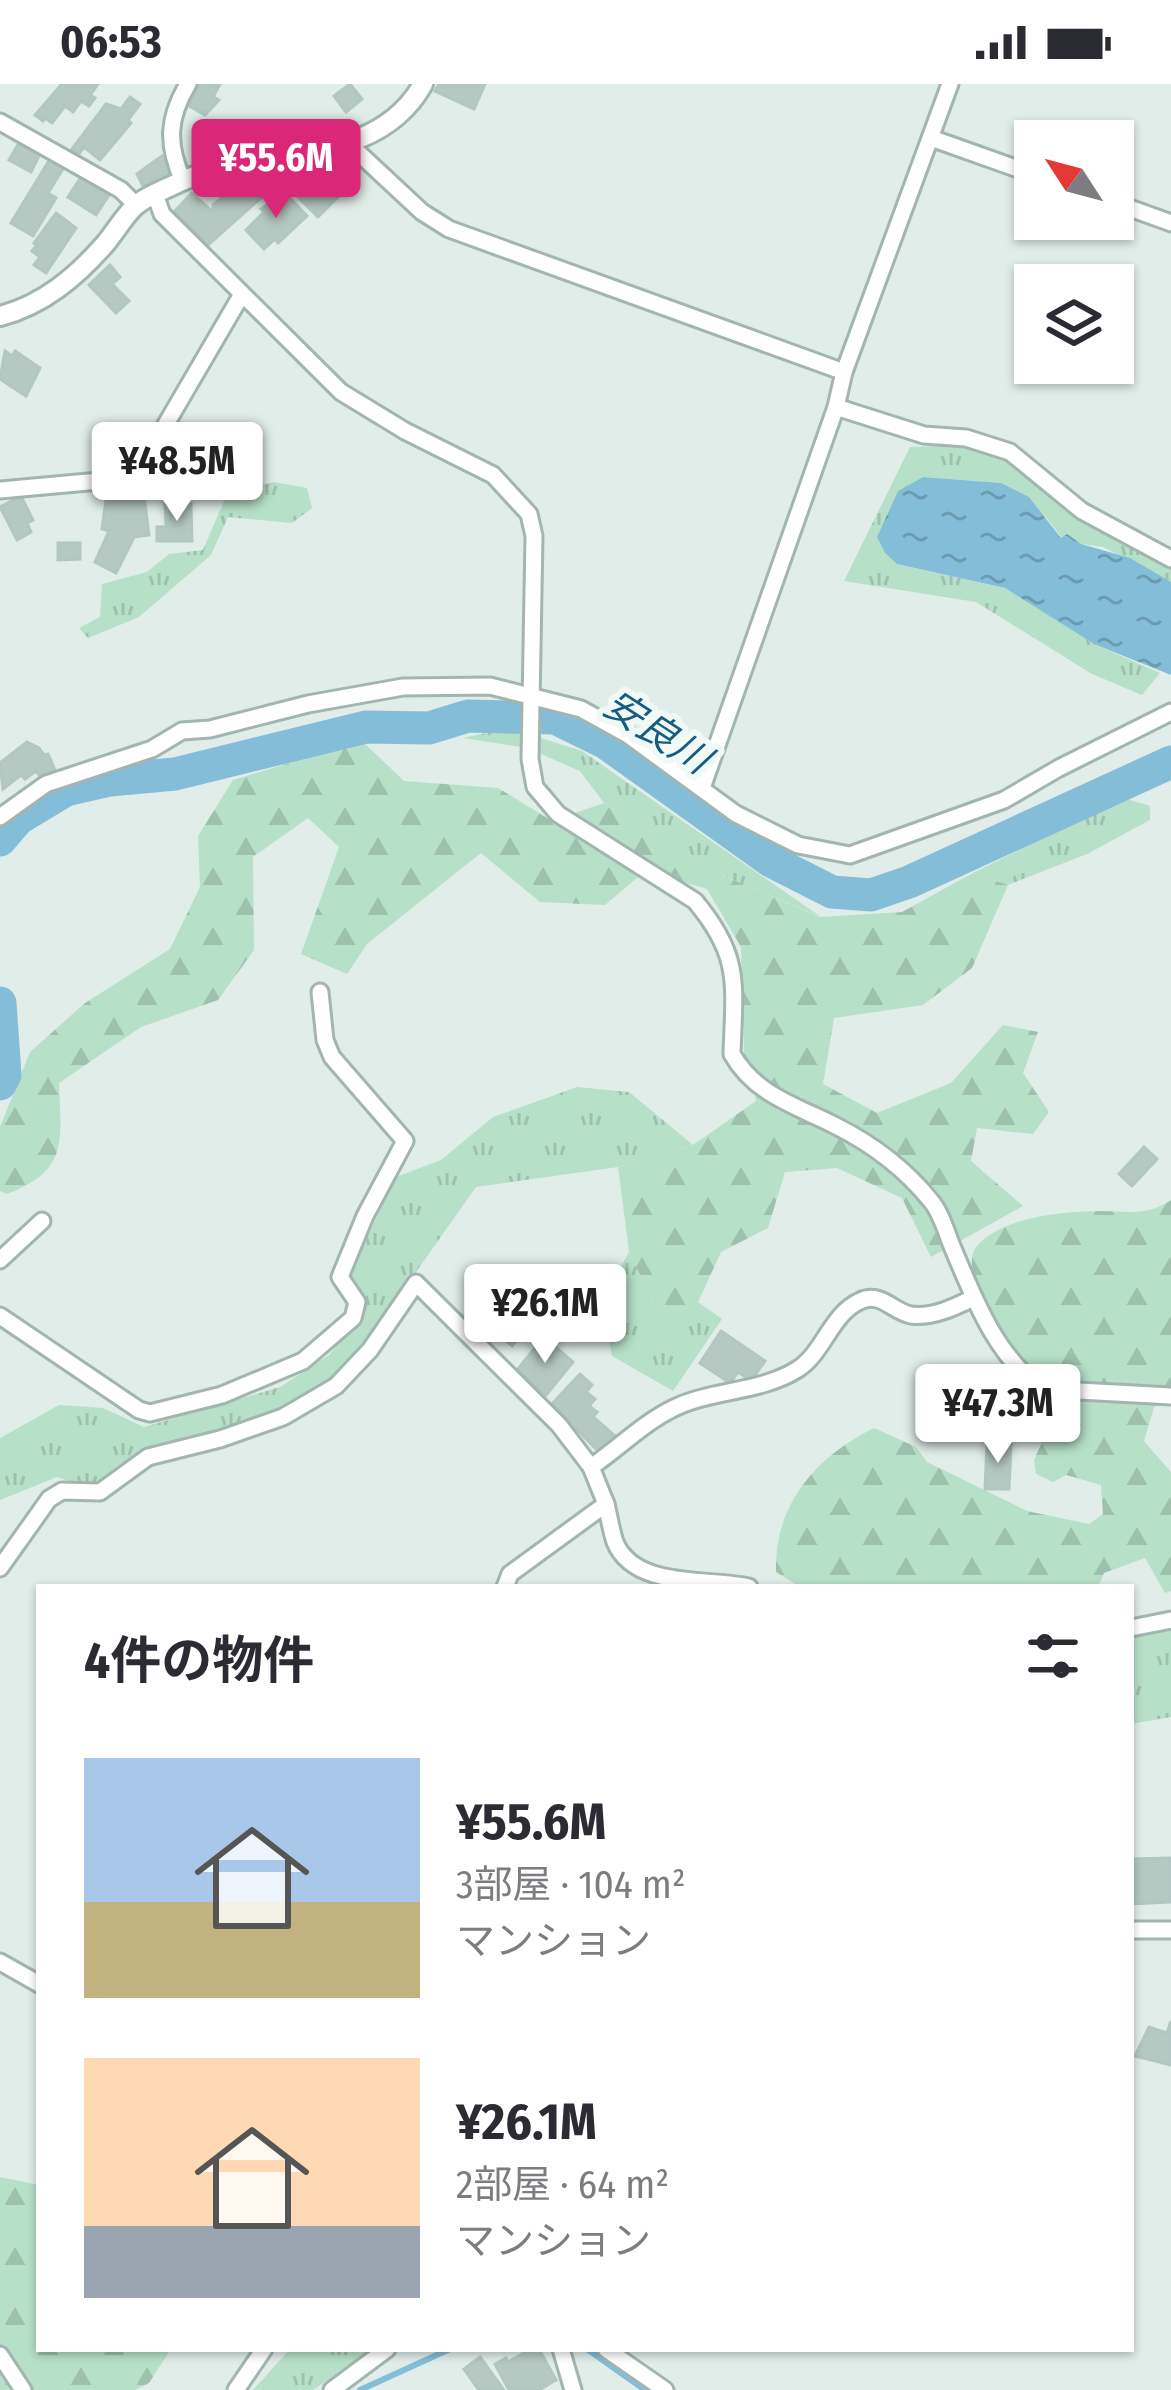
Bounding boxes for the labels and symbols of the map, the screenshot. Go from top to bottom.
pin: ¥55.6M [178,119,374,221]
north arrow [1014,120,1134,240]
pin: ¥48.5M [79,422,275,524]
water label: 安良川 [595,681,722,785]
pin: ¥26.1M [447,1264,643,1366]
pin: ¥47.3M [900,1364,1096,1466]

